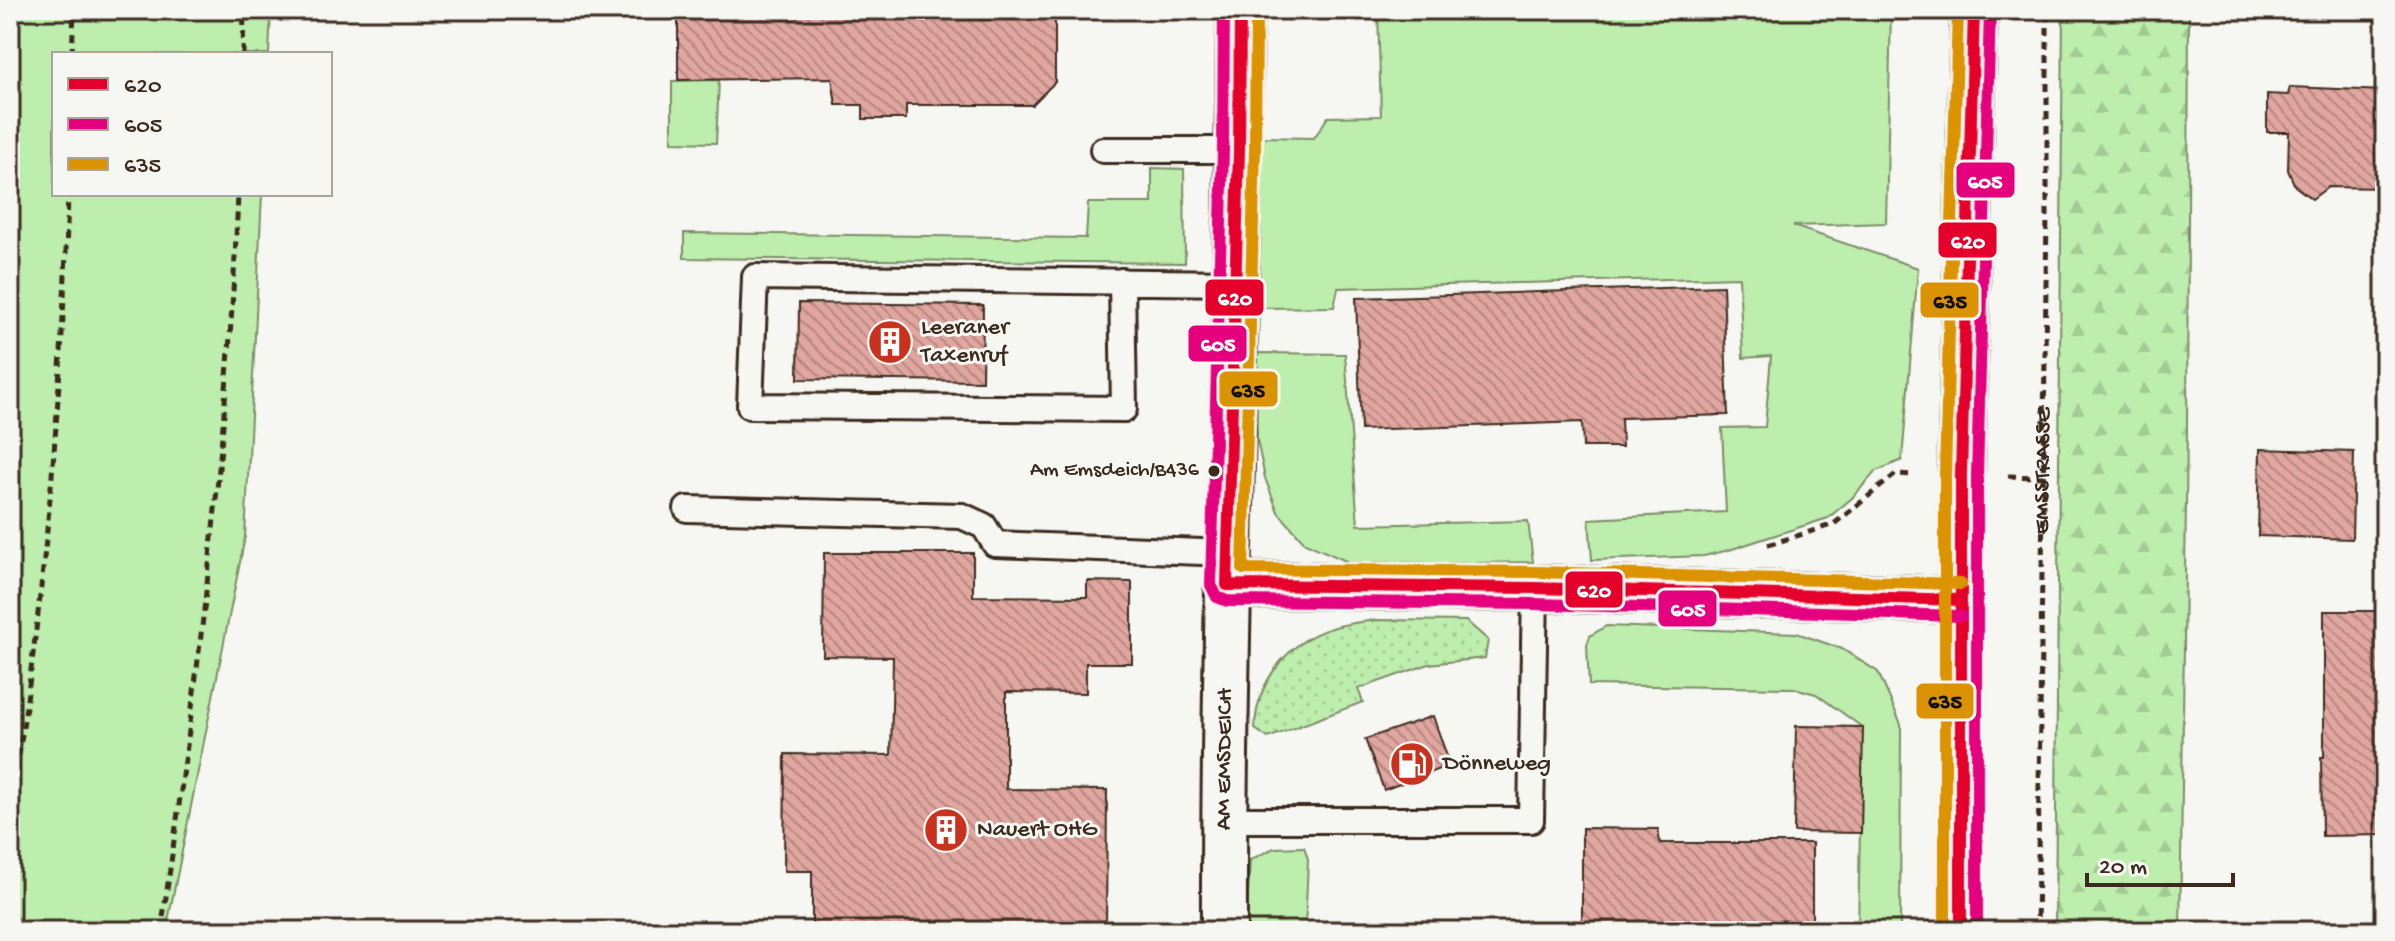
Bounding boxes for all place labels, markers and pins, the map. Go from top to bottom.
place label: Leeraner Taxenruf [919,314,1011,371]
building icon: Leeraner Taxenruf [866,318,914,366]
place label: Am Emsdeich/B436 [1030,458,1200,484]
marker: Am Emsdeich/B436 [1206,463,1222,479]
fuel station icon: Dönneweg [1388,740,1436,788]
place label: Dönneweg [1441,750,1551,779]
building icon: Nauert OHG [922,806,970,854]
place label: Nauert OHG [977,816,1098,845]

